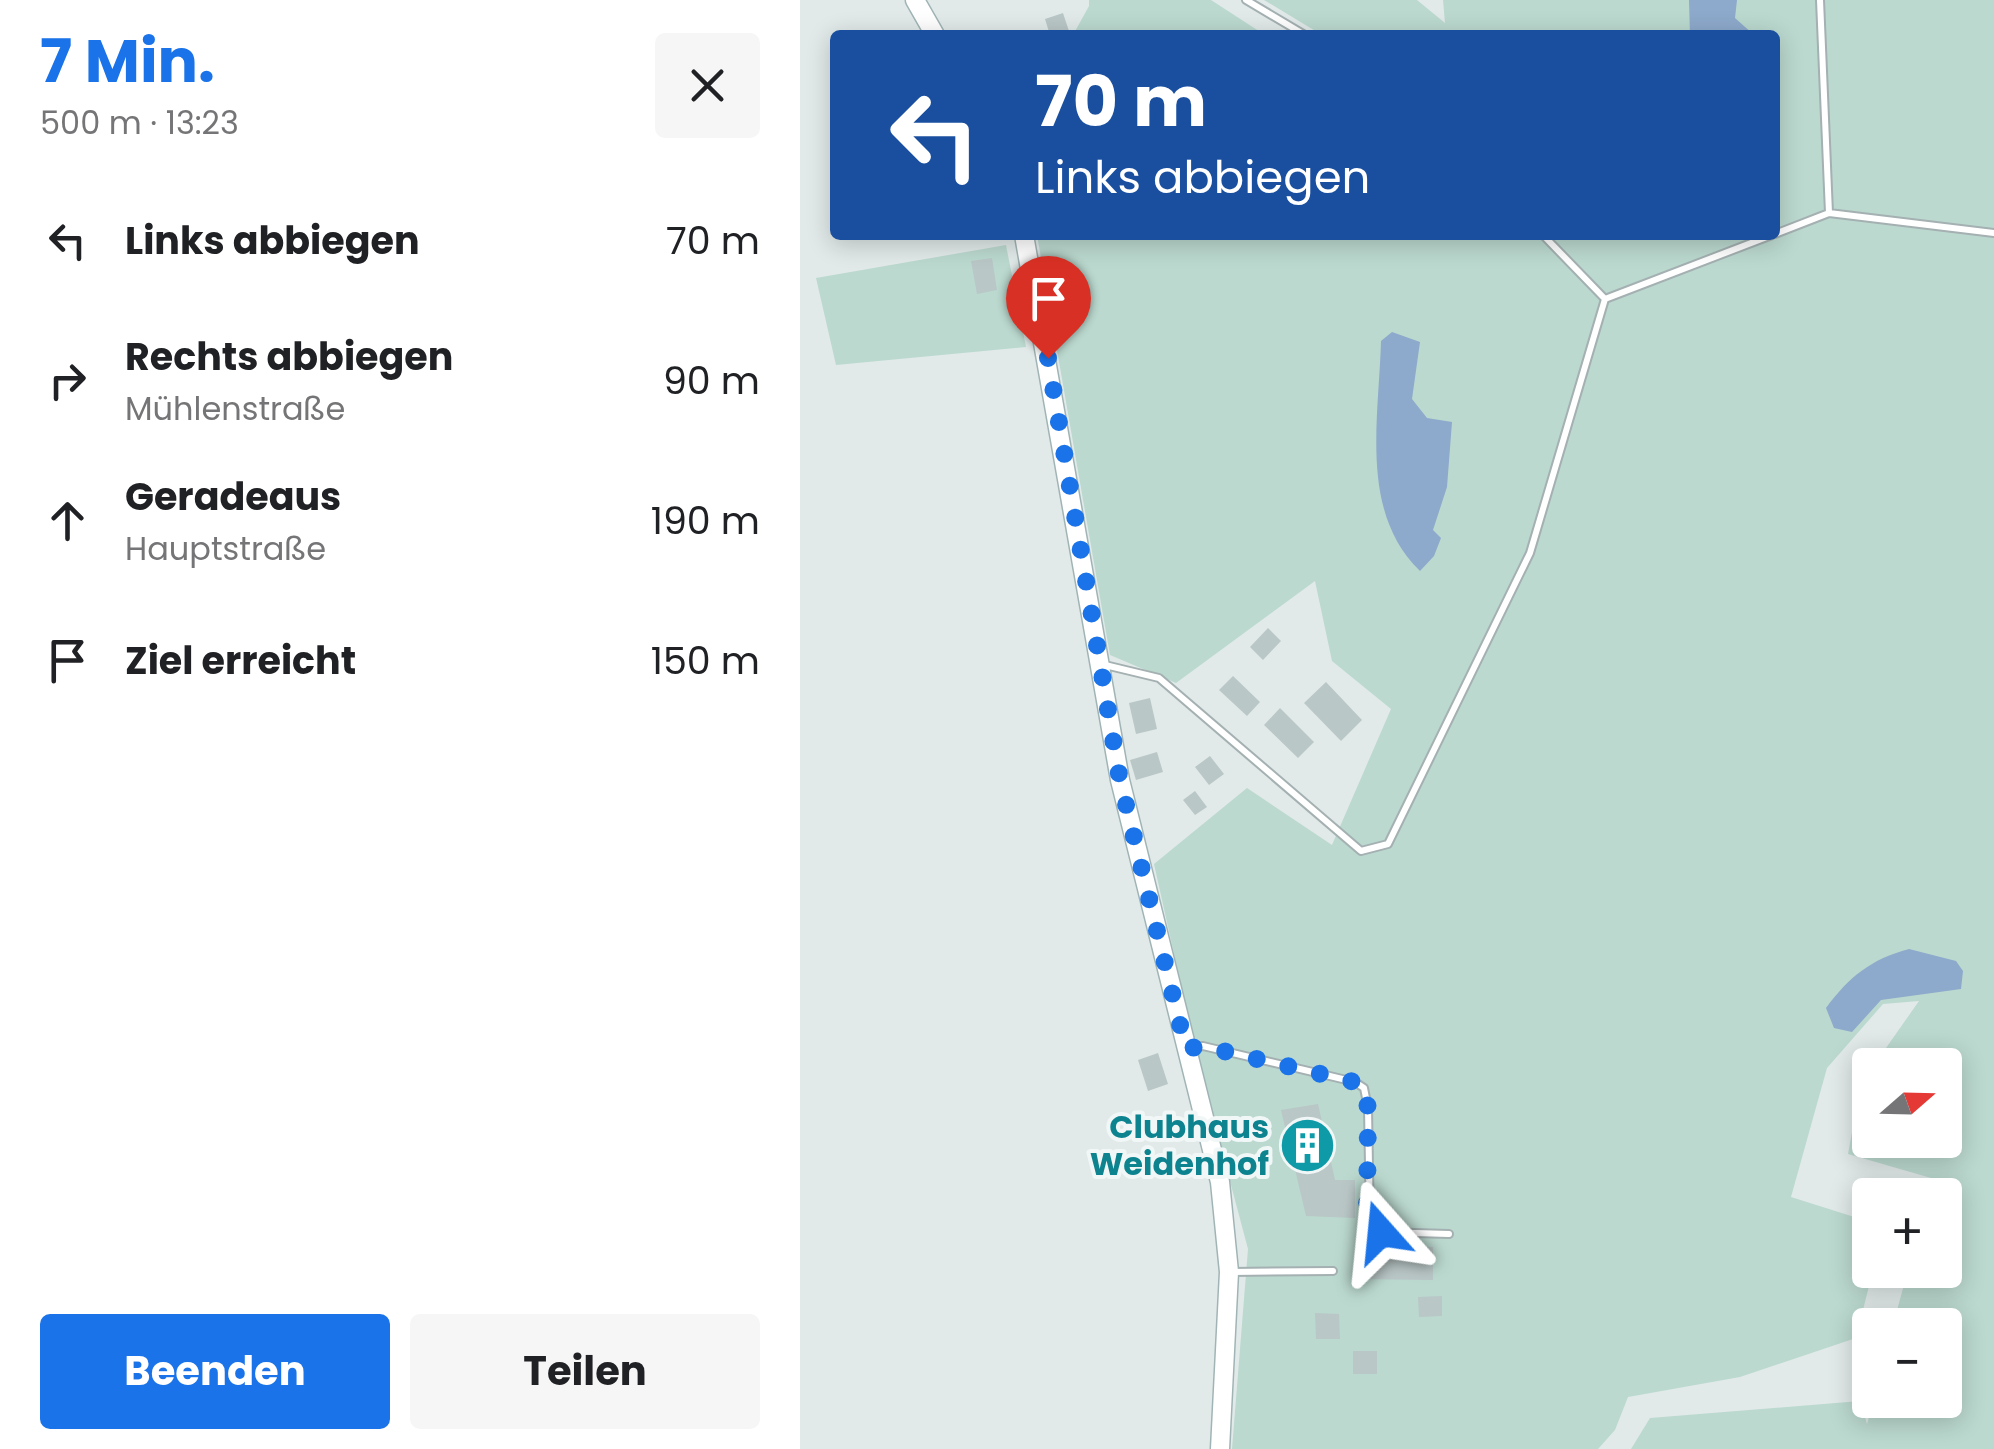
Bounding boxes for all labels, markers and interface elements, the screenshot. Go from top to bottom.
text: 7 Min. [40,19,215,103]
button: close [655,33,760,138]
text: 70 m [1035,52,1207,151]
icon: left [870,70,1000,200]
text: 500 m · 13:23 [40,100,239,145]
text: Links abbiegen [1035,146,1370,209]
icon: left [40,213,95,268]
text: Links abbiegen [125,214,420,267]
text: 70 m [666,214,760,267]
pin [1006,256,1091,359]
icon: arrive [1021,271,1076,326]
text: Rechts abbiegen [125,330,453,383]
icon: right [40,353,95,408]
text: 90 m [663,354,760,407]
text: Mühlenstraße [125,386,345,431]
text: Geradeaus [125,470,341,523]
icon: ahead [40,493,95,548]
text: 190 m [651,494,760,547]
text: Hauptstraße [125,526,326,571]
icon: arrive [40,633,95,688]
text: Ziel erreicht [125,634,356,687]
text: 150 m [651,634,760,687]
north arrow [1852,1048,1962,1158]
map controls [1852,1048,1962,1418]
place label: Clubhaus Weidenhof [1090,1104,1269,1186]
building icon: Clubhaus Weidenhof [1278,1115,1338,1175]
button: + [1852,1178,1962,1288]
position arrow [1329,1180,1433,1284]
button: − [1852,1308,1962,1418]
button: Beenden [40,1314,390,1429]
button: Teilen [410,1314,760,1429]

